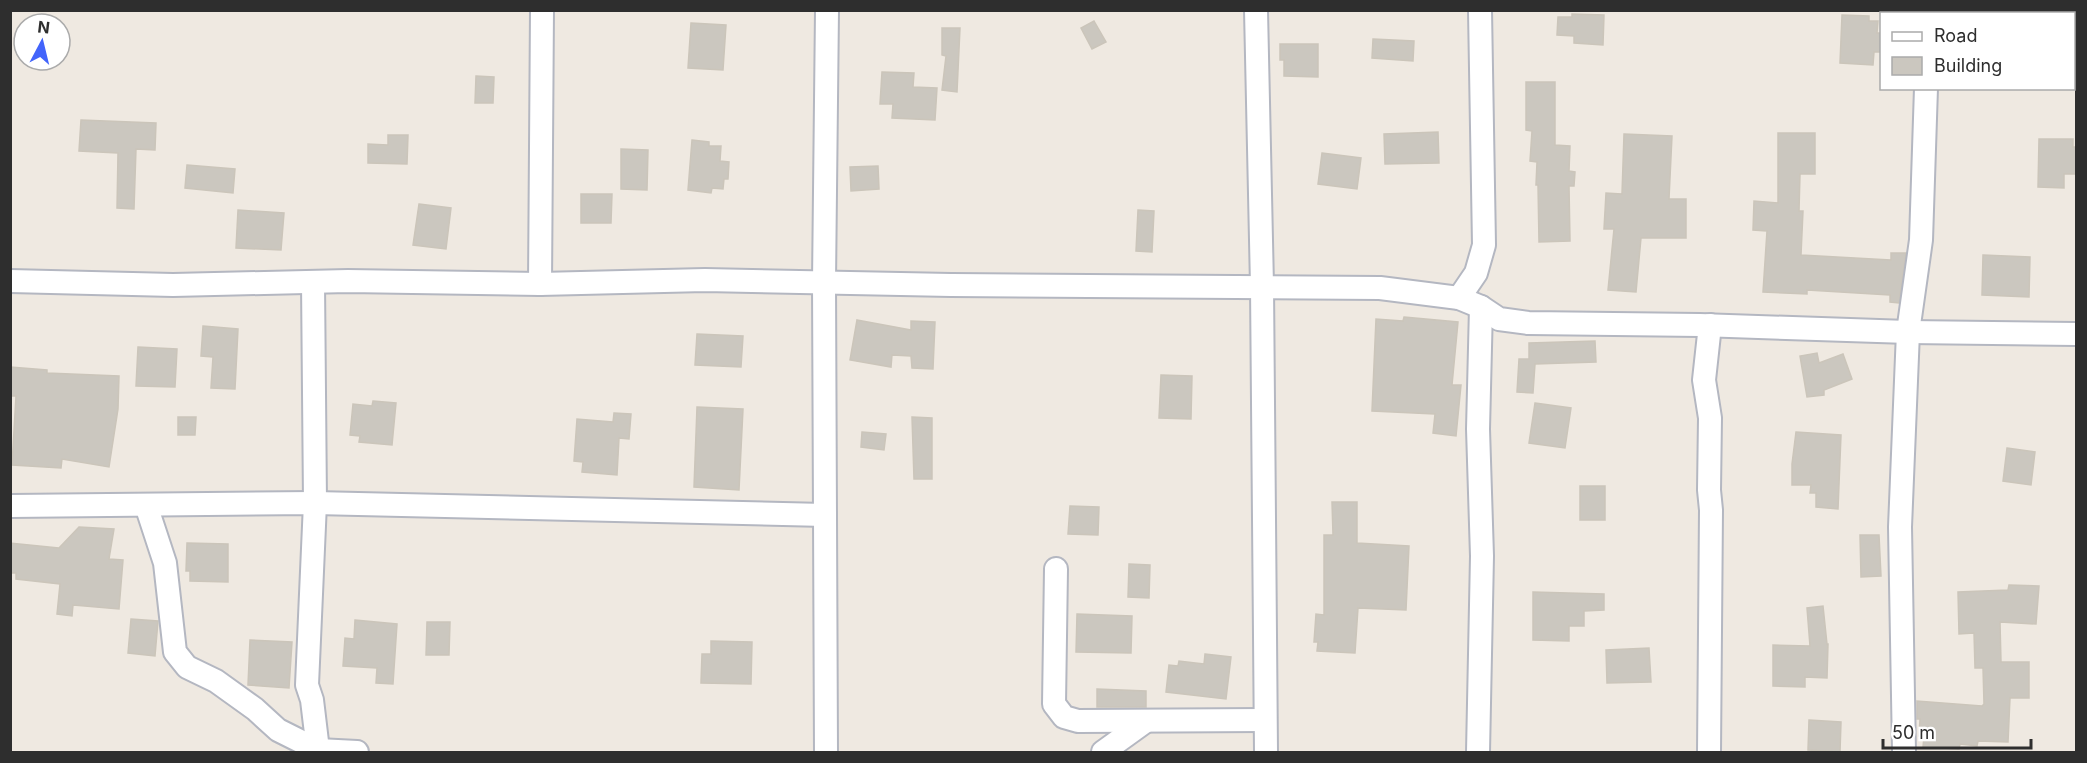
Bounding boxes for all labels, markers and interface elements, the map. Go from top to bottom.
north arrow [12,12,72,72]
legend [1880,12,2075,90]
text: N [37,16,51,38]
text: Road [1934,25,1977,46]
text: Building [1934,55,2002,76]
scale bar [1883,712,2032,750]
text: 50 m [1892,722,1935,743]

